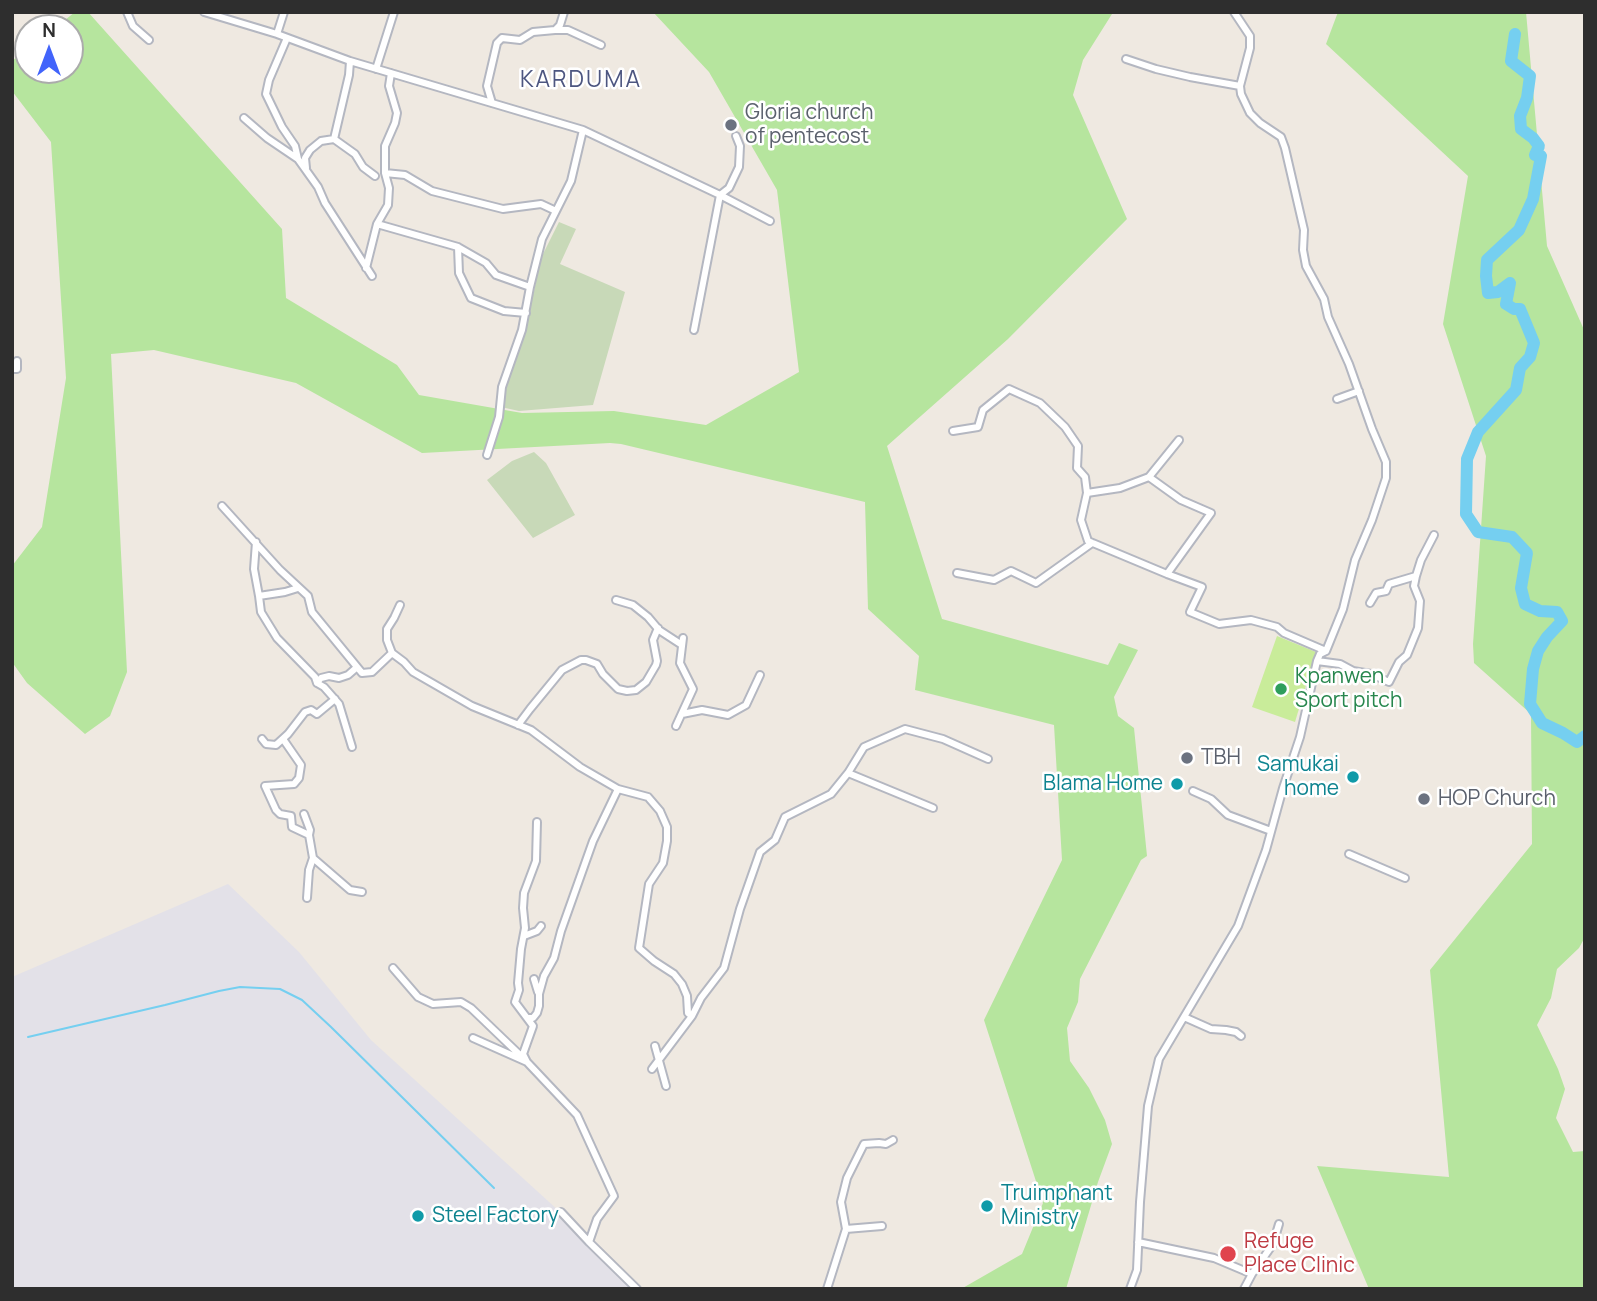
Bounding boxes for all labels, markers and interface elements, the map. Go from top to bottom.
north arrow [14,14,84,84]
text: N [42,17,56,43]
district label: KARDUMA [521,67,641,95]
place label: Gloria church of pentecost [745,100,873,150]
marker: Gloria church of pentecost [723,117,739,133]
place label: Kpanwen Sport pitch [1295,664,1402,714]
marker: Kpanwen Sport pitch [1273,681,1289,697]
place label: TBH [1201,745,1241,771]
marker: TBH [1179,750,1195,766]
place label: Samukai home [1257,752,1339,802]
marker: Samukai home [1345,769,1361,785]
place label: Blama Home [1043,771,1163,797]
marker: Blama Home [1169,776,1185,792]
place label: HOP Church [1438,786,1556,812]
marker: HOP Church [1416,791,1432,807]
place label: Truimphant Ministry [1001,1181,1113,1231]
marker: Truimphant Ministry [979,1198,995,1214]
place label: Steel Factory [432,1203,559,1229]
marker: Steel Factory [410,1208,426,1224]
place label: Refuge Place Clinic [1244,1229,1355,1279]
marker: Refuge Place Clinic [1218,1244,1238,1264]

